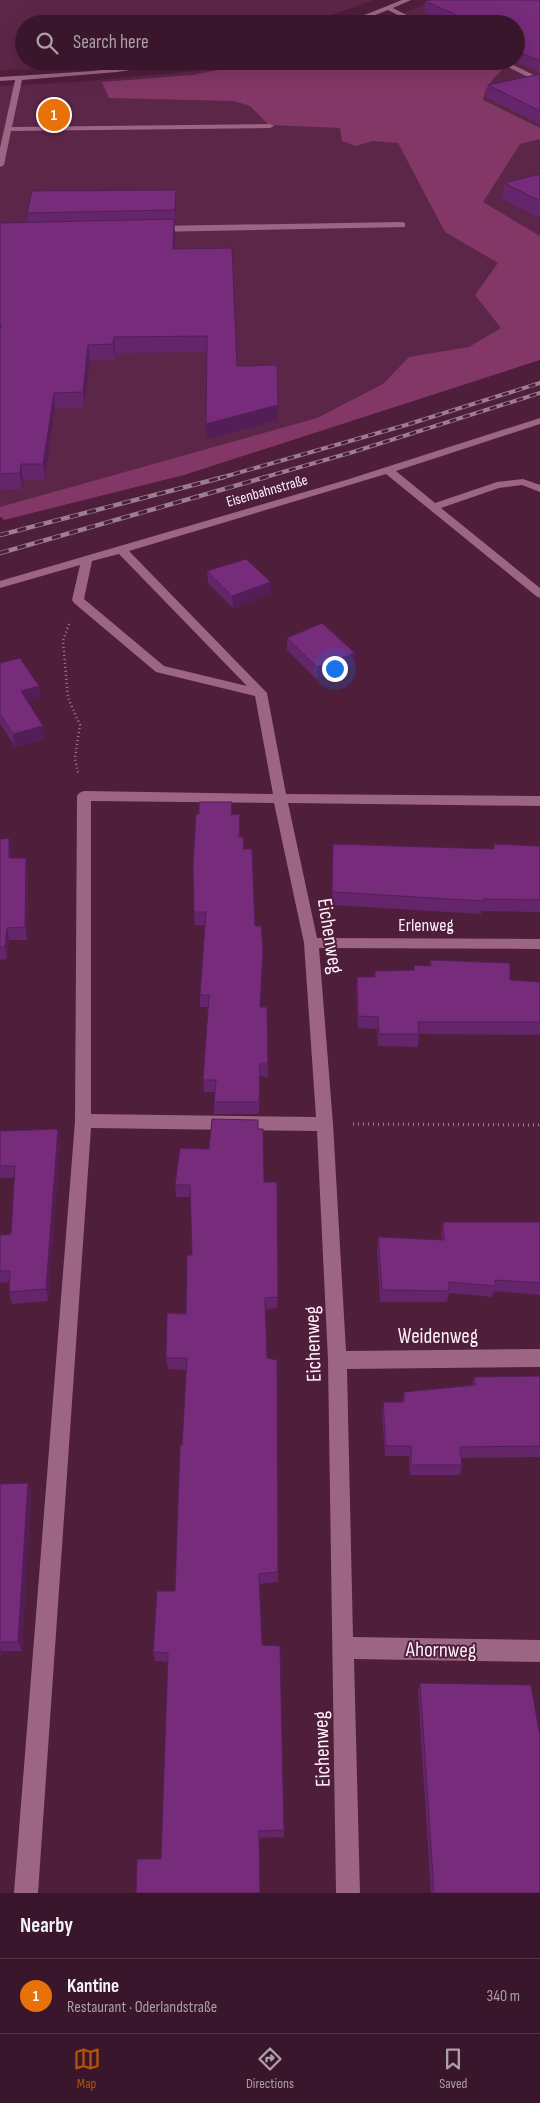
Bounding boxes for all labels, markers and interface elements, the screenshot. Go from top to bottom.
search box [15,15,525,70]
icon: search [33,29,61,57]
text: Search here [73,31,149,54]
pin: 1 [38,96,70,134]
street label: Eisenbahnstraße [224,470,310,512]
your location [322,656,348,682]
street label: Eichenweg [312,897,348,975]
street label: Erlenweg [398,915,454,936]
street label: Eichenweg [299,1306,327,1382]
street label: Weidenweg [398,1324,478,1349]
street label: Ahornweg [405,1637,476,1663]
street label: Eichenweg [308,1711,336,1787]
text: Nearby [20,1913,73,1938]
text: Kantine [67,1975,119,1998]
text: 1 [33,1987,39,2006]
text: 340 m [487,1987,520,2006]
text: Restaurant · Oderlandstraße [67,1998,217,2017]
tab: Map [73,2045,101,2092]
tab: Directions [246,2045,294,2092]
tab: Saved [439,2045,467,2092]

